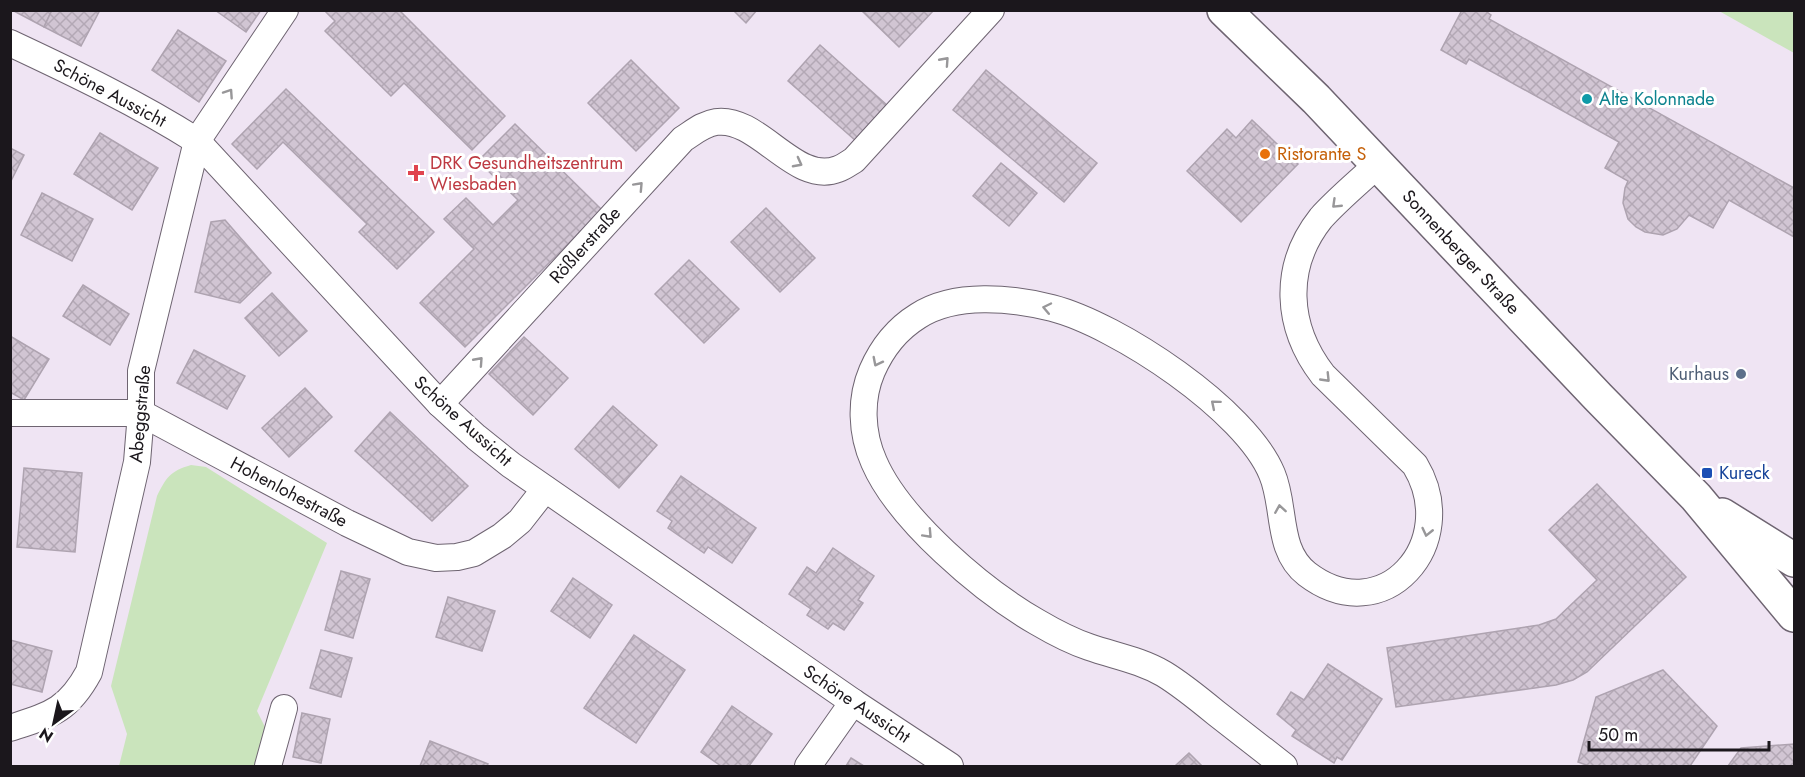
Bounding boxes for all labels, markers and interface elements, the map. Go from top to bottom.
street label: Schöne Aussicht [49,52,172,134]
one-way arrow [938,57,949,67]
place label: Alte Kolonnade [1599,86,1715,112]
one-way arrow [222,88,233,99]
marker: Alte Kolonnade [1580,92,1594,106]
place label: Ristorante S [1277,141,1366,167]
marker: Ristorante S [1258,147,1272,161]
place label: DRK Gesundheitszentrum Wiesbaden [430,150,623,197]
one-way arrow [792,155,803,167]
marker: DRK Gesundheitszentrum Wiesbaden [407,164,425,182]
one-way arrow [632,182,643,193]
street label: Sonnenberger Straße [1396,184,1526,320]
one-way arrow [1332,197,1343,208]
street label: Rößlerstraße [543,201,627,289]
one-way arrow [1043,302,1053,315]
one-way arrow [873,355,884,366]
one-way arrow [472,357,483,367]
place label: Kurhaus [1669,361,1729,387]
street label: Abeggstraße [123,364,157,464]
marker: Kurhaus [1734,367,1748,381]
street label: Schöne Aussicht [408,370,518,473]
one-way arrow [1319,371,1330,382]
one-way arrow [1211,400,1222,411]
street label: Hohenlohestraße [226,450,352,534]
place label: Kureck [1719,460,1770,486]
marker: Kureck [1700,466,1714,480]
one-way arrow [1275,505,1287,514]
one-way arrow [1421,527,1434,537]
one-way arrow [921,528,932,538]
street label: Schöne Aussicht [798,658,916,750]
north arrow [24,693,84,753]
scale bar [1589,714,1769,752]
text: N [35,722,58,748]
text: 50 m [1598,722,1638,748]

